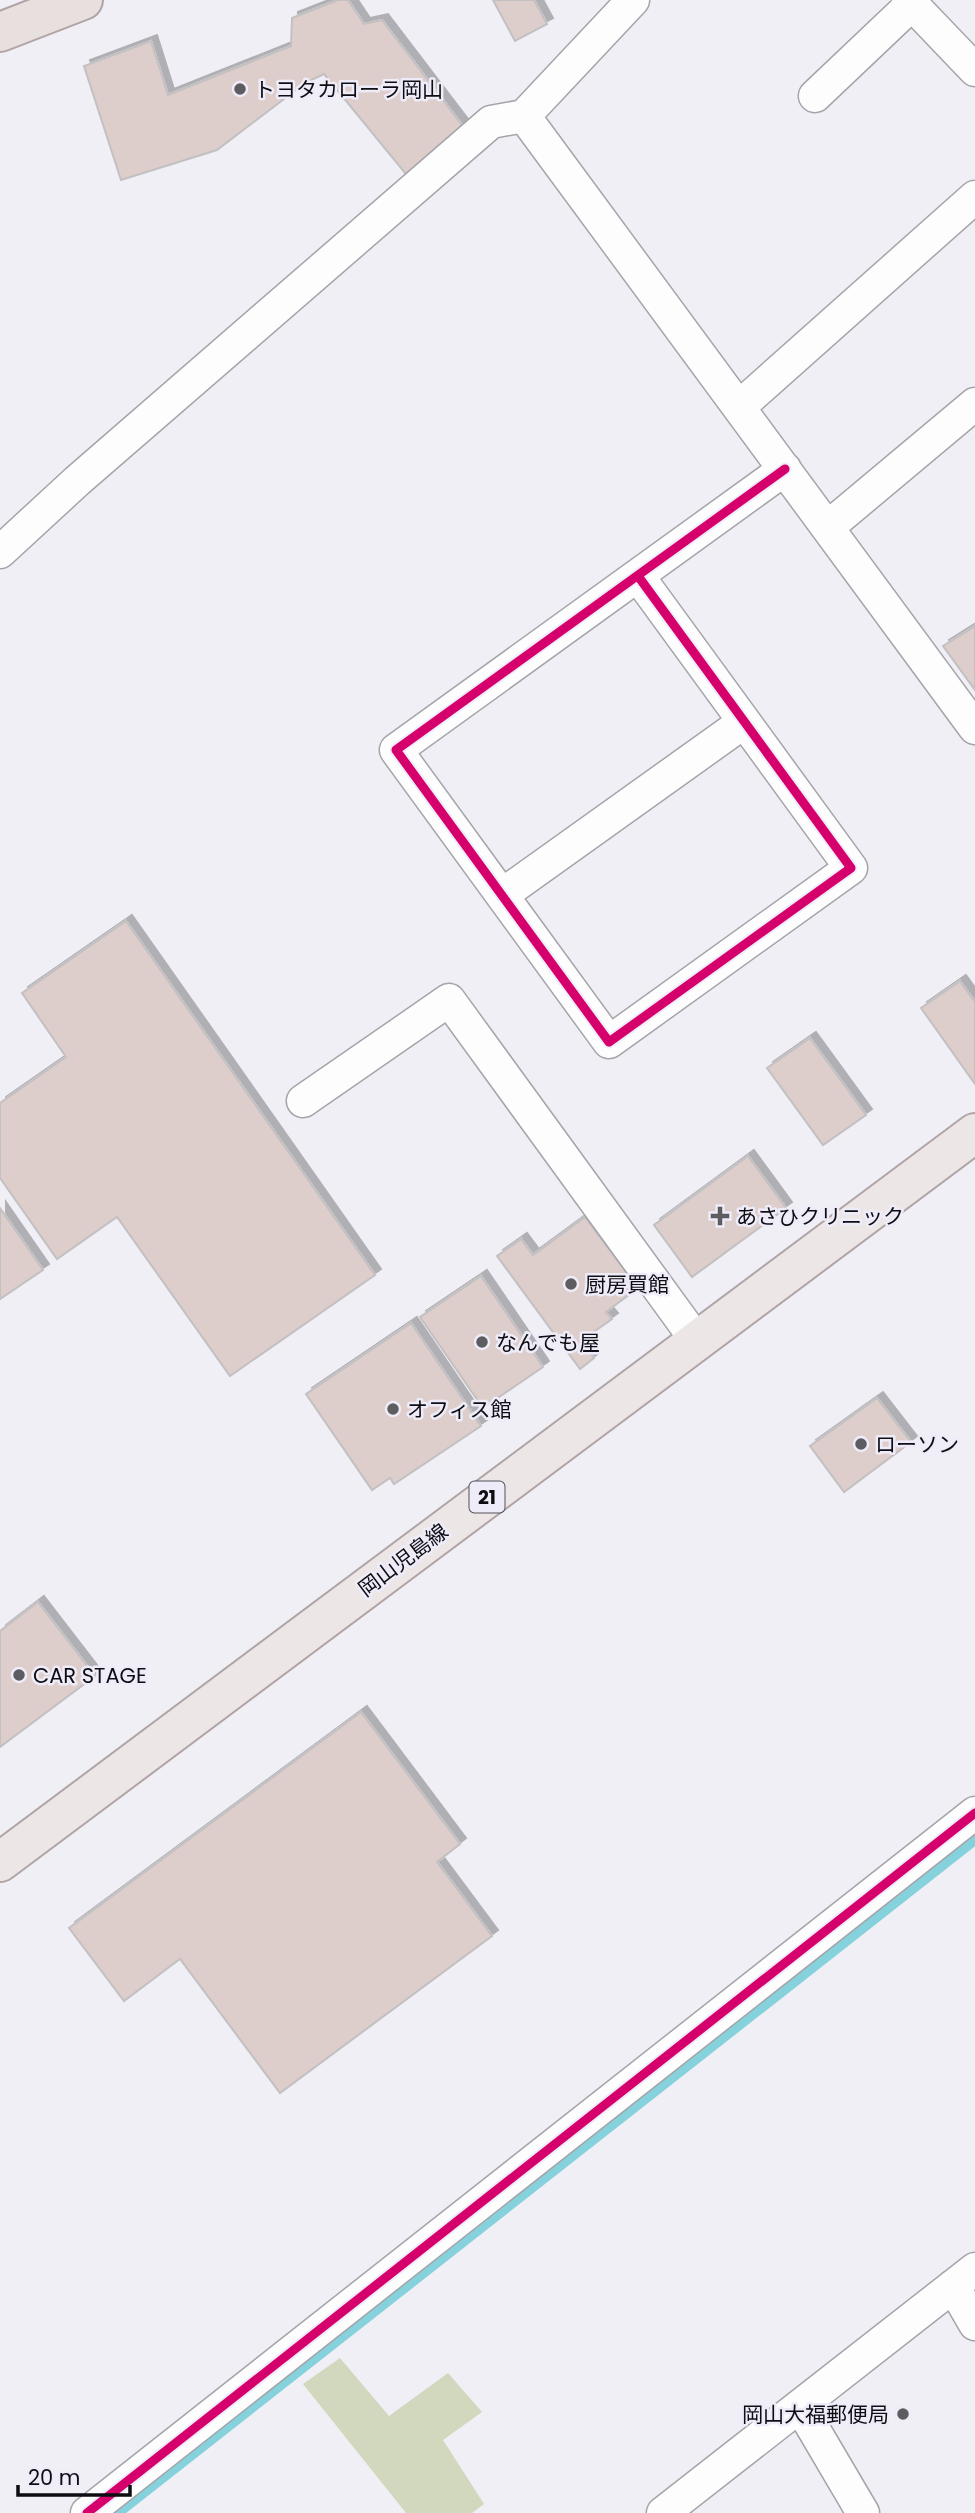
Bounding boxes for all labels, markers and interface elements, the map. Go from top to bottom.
place label: トヨタカローラ岡山 [254,75,443,104]
marker: トヨタカローラ岡山 [232,81,248,97]
place label: あさひクリニック [736,1202,904,1231]
marker: あさひクリニック [710,1206,730,1226]
place label: 厨房買館 [585,1270,669,1299]
marker: 厨房買館 [563,1276,579,1292]
place label: なんでも屋 [496,1328,600,1357]
marker: なんでも屋 [474,1334,490,1350]
place label: オフィス館 [407,1395,512,1424]
marker: オフィス館 [385,1401,401,1417]
place label: ローソン [875,1430,959,1459]
marker: ローソン [853,1436,869,1452]
road number: 21 [470,1482,504,1512]
street label: 岡山児島線 [352,1517,454,1603]
place label: CAR STAGE [33,1661,147,1690]
marker: CAR STAGE [11,1667,27,1683]
place label: 岡山大福郵便局 [742,2400,889,2429]
marker: 岡山大福郵便局 [895,2406,911,2422]
scale bar [18,2454,130,2498]
text: 20 m [28,2463,81,2492]

